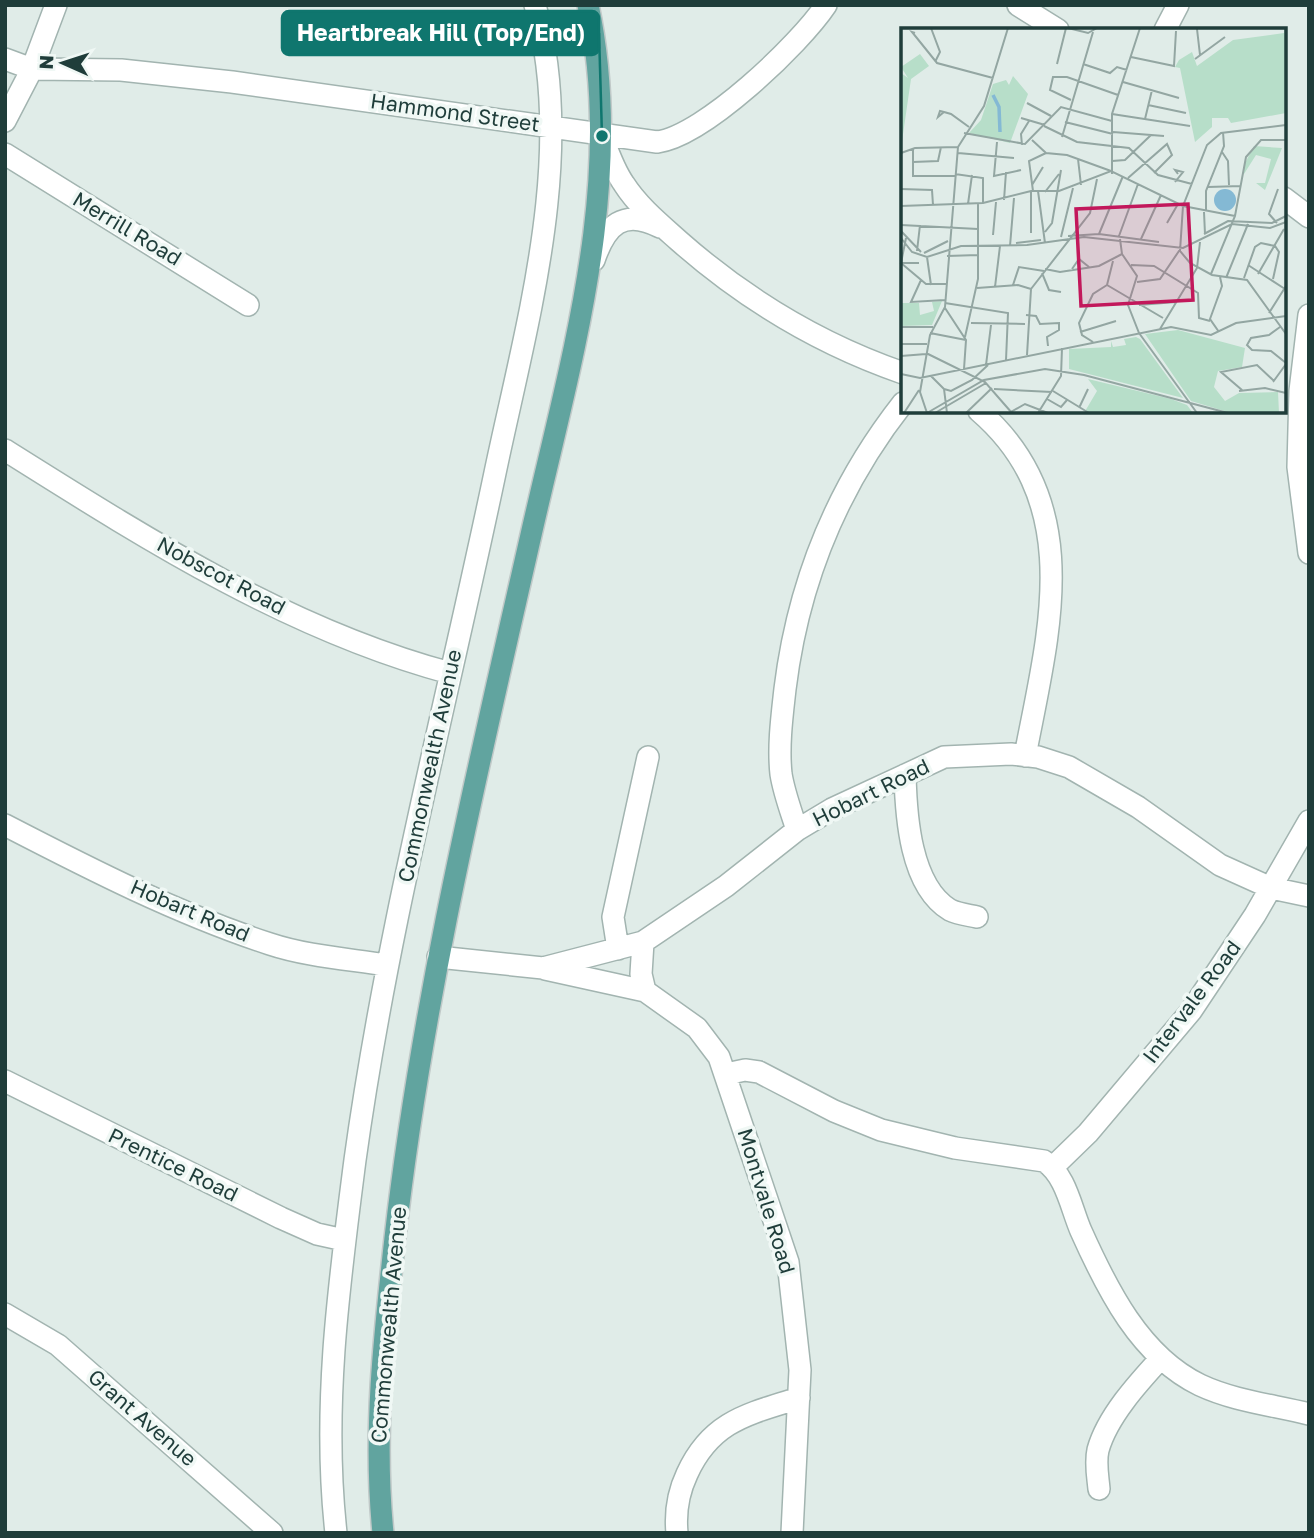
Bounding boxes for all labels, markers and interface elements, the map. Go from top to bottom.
callout: Heartbreak Hill (Top/End) [282,11,599,55]
text: Heartbreak Hill (Top/End) [297,18,585,46]
north arrow [28,28,98,98]
inset map [901,28,1286,413]
text: N [34,54,57,70]
street label: Hammond Street [369,87,542,137]
street label: Merrill Road [68,185,187,271]
street label: Nobscot Road [153,530,290,620]
street label: Commonwealth Avenue [392,647,466,885]
street label: Hobart Road [808,753,933,832]
street label: Hobart Road [127,873,254,947]
street label: Intervale Road [1137,935,1246,1068]
street label: Prentice Road [104,1122,242,1207]
street label: Montvale Road [733,1125,801,1277]
street label: Commonwealth Avenue [365,1206,411,1444]
street label: Grant Avenue [83,1363,202,1471]

